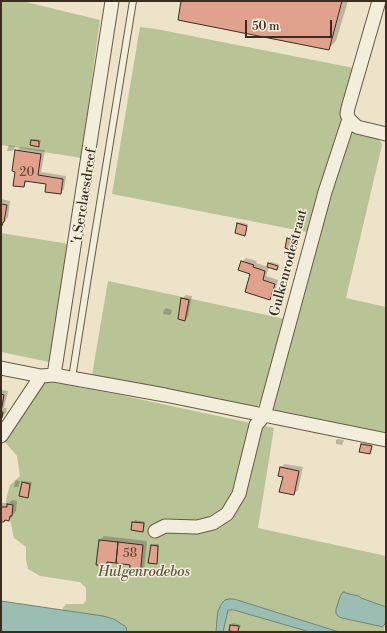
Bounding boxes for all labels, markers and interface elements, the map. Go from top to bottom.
scale bar [247,12,334,38]
text: 50 m [252,19,280,34]
street label: 't Serclaesdreef [69,147,101,245]
house number: 20 [20,166,34,180]
street label: Gulkenrodestraat [267,208,311,318]
house number: 58 [123,547,137,561]
park label: Hulgenrodebos [98,565,190,581]

